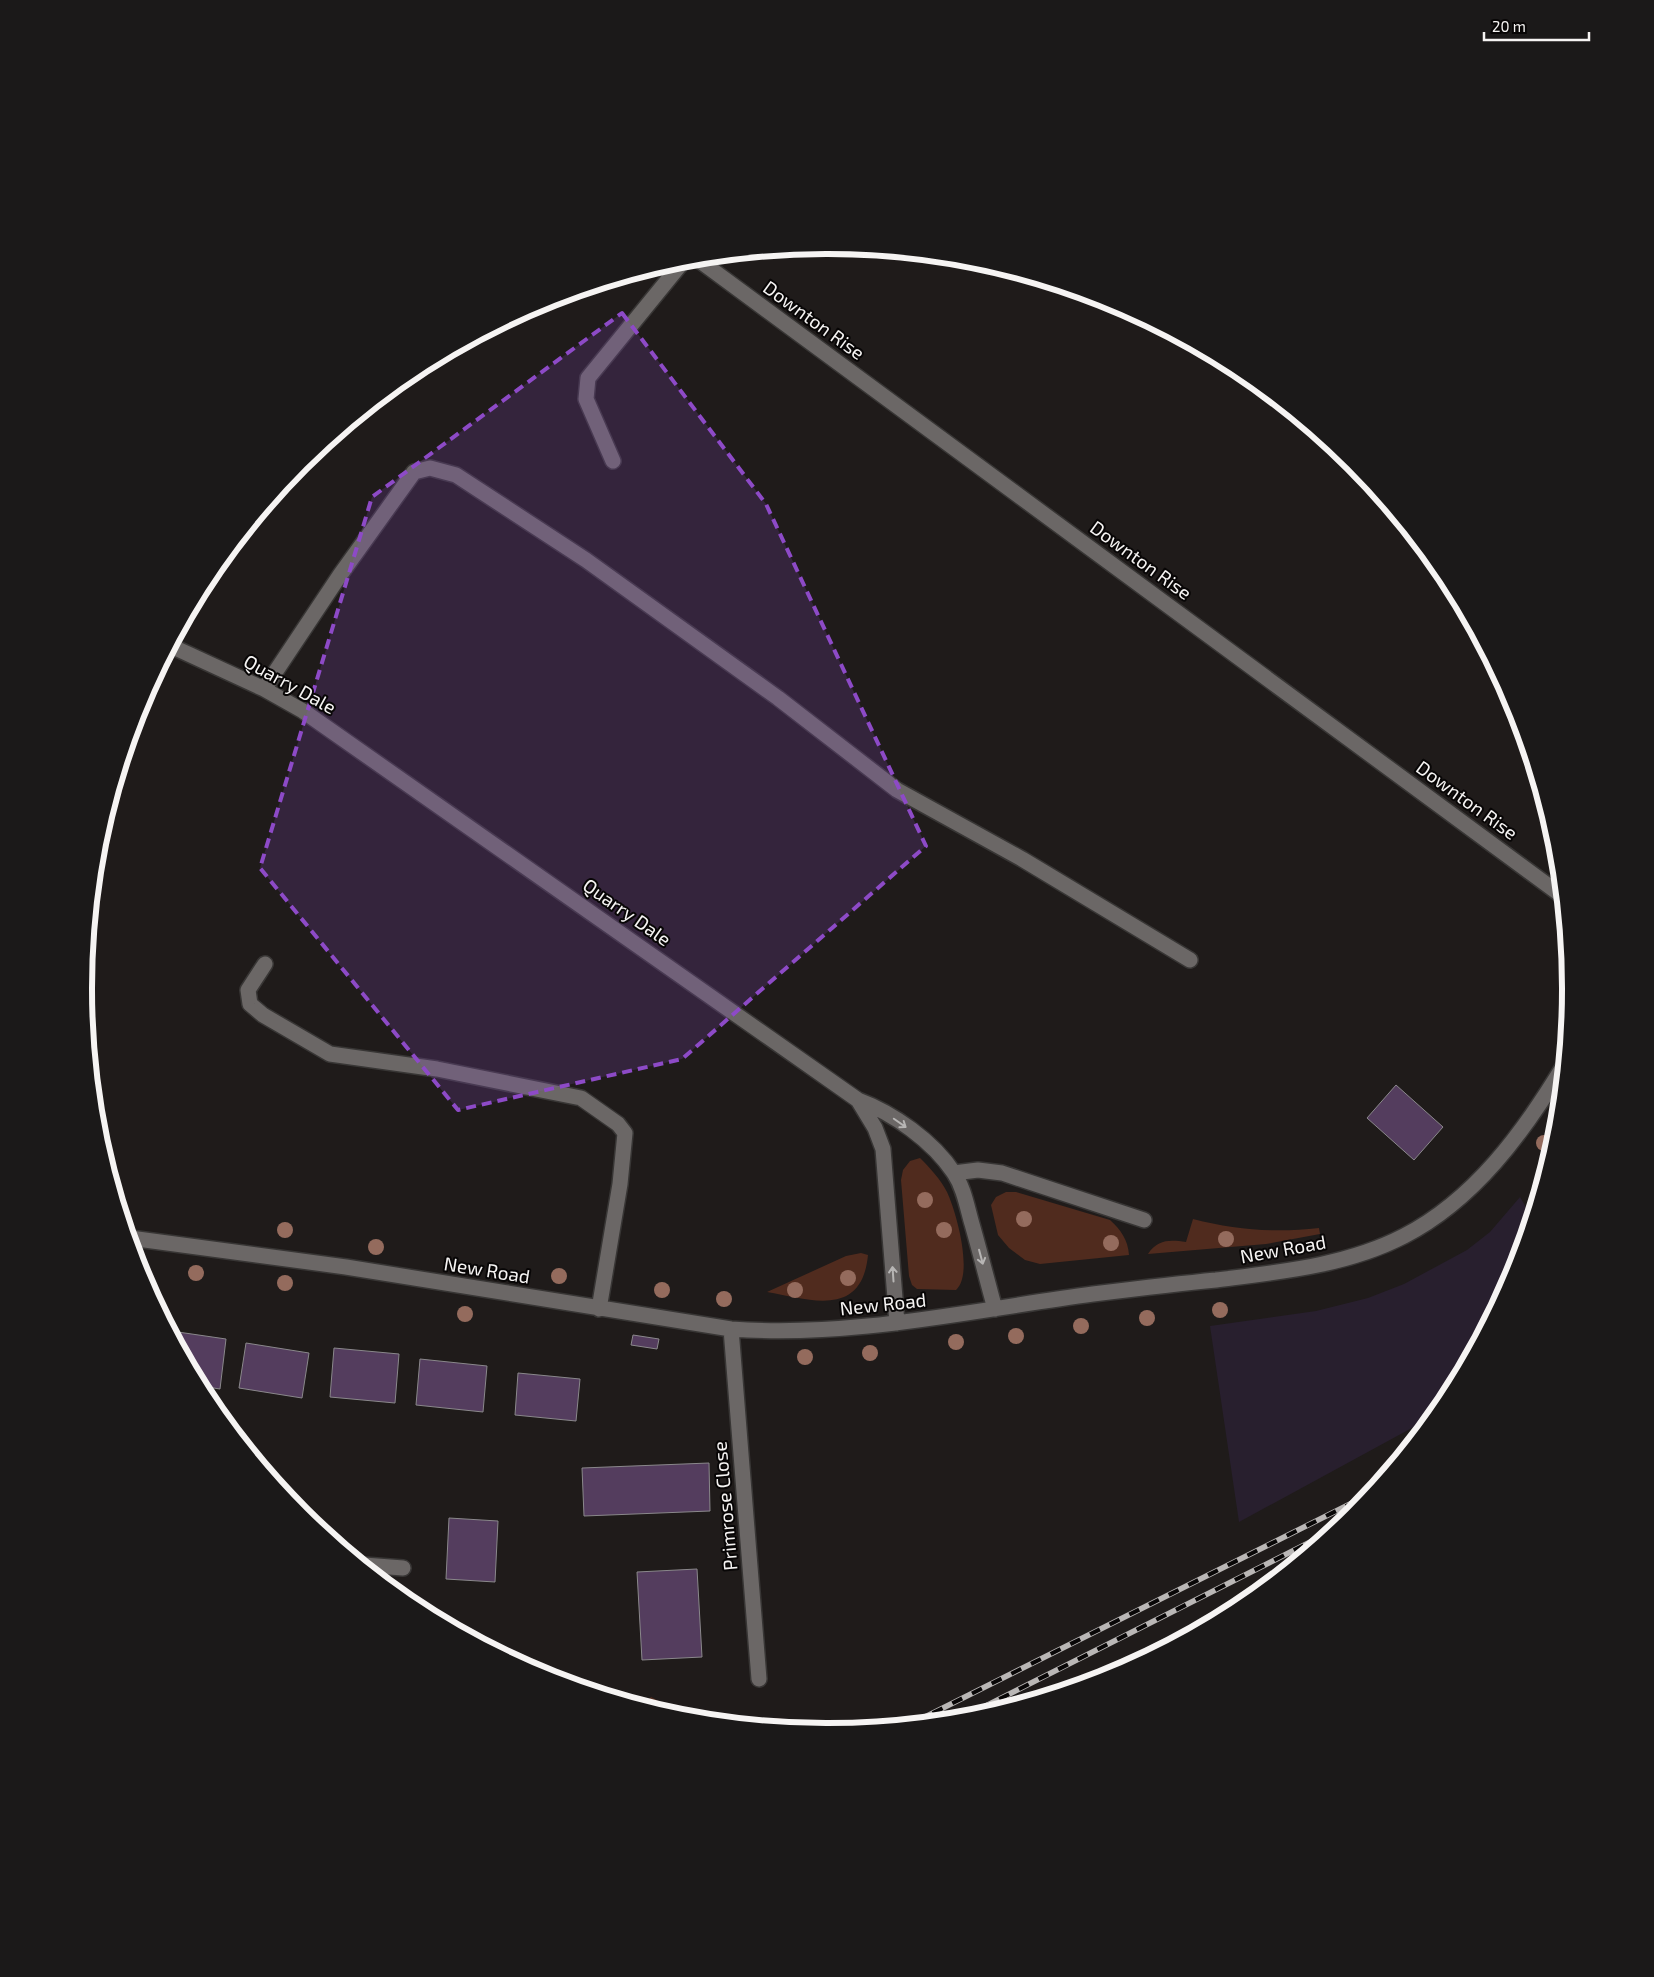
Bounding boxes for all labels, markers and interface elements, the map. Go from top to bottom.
scale bar [1484,10,1589,42]
text: 20 m [1492,17,1526,35]
street label: Downton Rise [759,275,869,364]
street label: Downton Rise [1086,515,1196,604]
street label: Quarry Dale [240,649,340,718]
street label: Downton Rise [1412,755,1522,844]
street label: Quarry Dale [579,873,676,950]
one-way arrow [893,1118,907,1128]
street label: New Road [1238,1230,1328,1267]
one-way arrow [977,1249,986,1265]
street label: New Road [442,1251,532,1288]
one-way arrow [889,1267,898,1283]
street label: New Road [839,1288,927,1319]
street label: Primrose Close [707,1441,742,1572]

